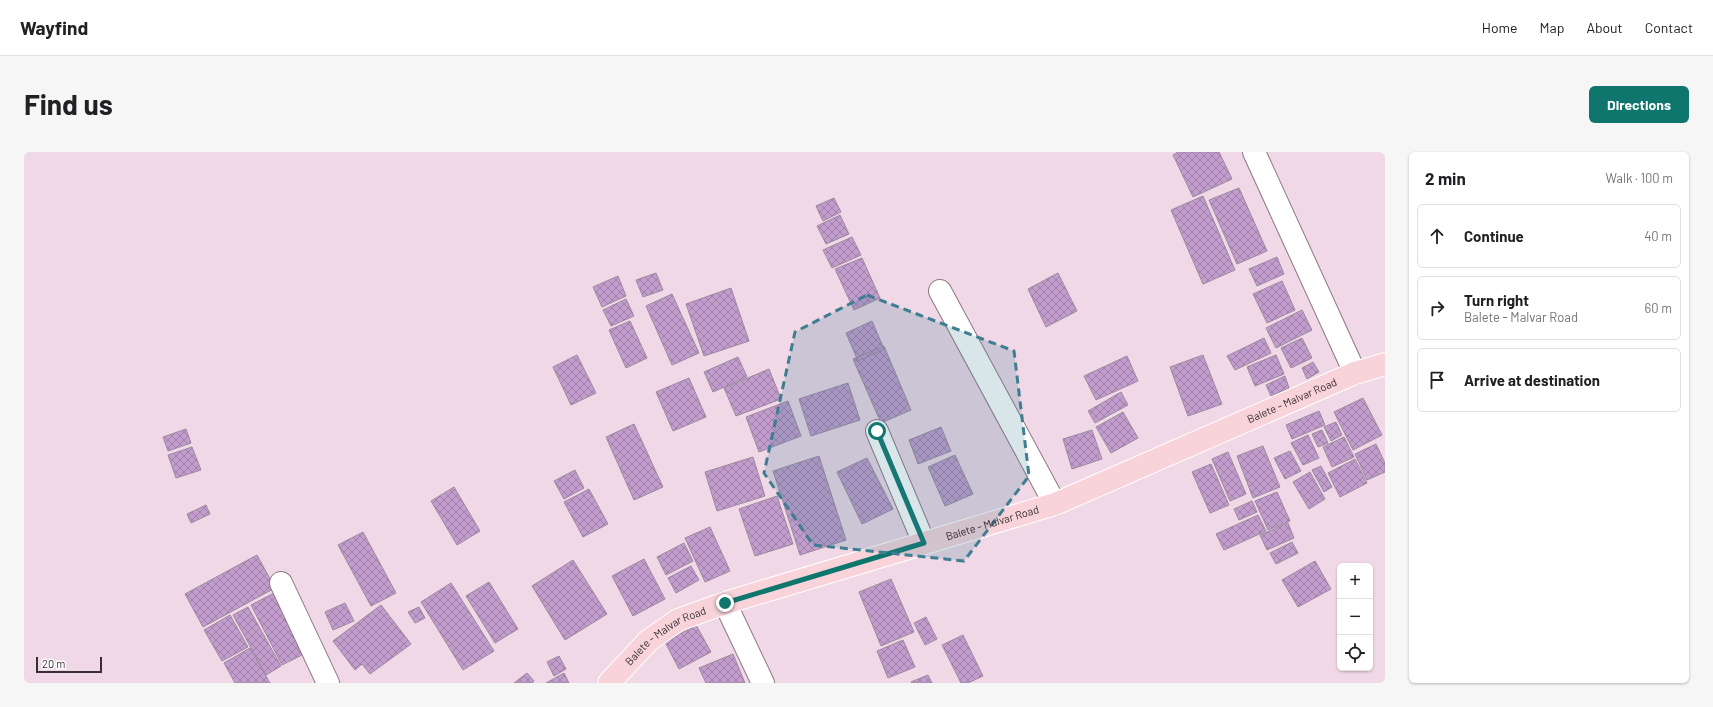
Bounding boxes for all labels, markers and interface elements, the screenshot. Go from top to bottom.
text: Wayfind [20,16,88,39]
text: Home [1482,19,1518,36]
text: Map [1540,19,1564,36]
text: About [1586,19,1623,36]
text: Contact [1645,19,1693,36]
button: Directions [1589,86,1689,123]
text: Find us [24,87,113,121]
text: 2 min [1425,168,1466,188]
text: Walk · 100 m [1606,170,1673,186]
icon: ahead [1426,225,1448,247]
text: Continue [1464,227,1524,245]
text: 40 m [1644,228,1672,244]
text: Turn right [1464,291,1529,309]
icon: right [1426,297,1448,319]
text: 60 m [1645,300,1672,316]
text: Balete - Malvar Road [1464,309,1578,325]
icon: arrive [1426,369,1448,391]
text: Arrive at destination [1464,371,1600,389]
street label: Balete - Malvar Road [1245,375,1339,425]
route start [868,422,886,440]
street label: Balete - Malvar Road [944,502,1040,542]
map controls [1337,563,1373,671]
button: + [1337,563,1373,599]
route end [716,594,734,612]
button: − [1337,599,1373,635]
street label: Balete - Malvar Road [622,603,708,668]
button: locate [1337,635,1373,671]
scale bar [36,655,102,674]
text: 20 m [42,657,65,670]

